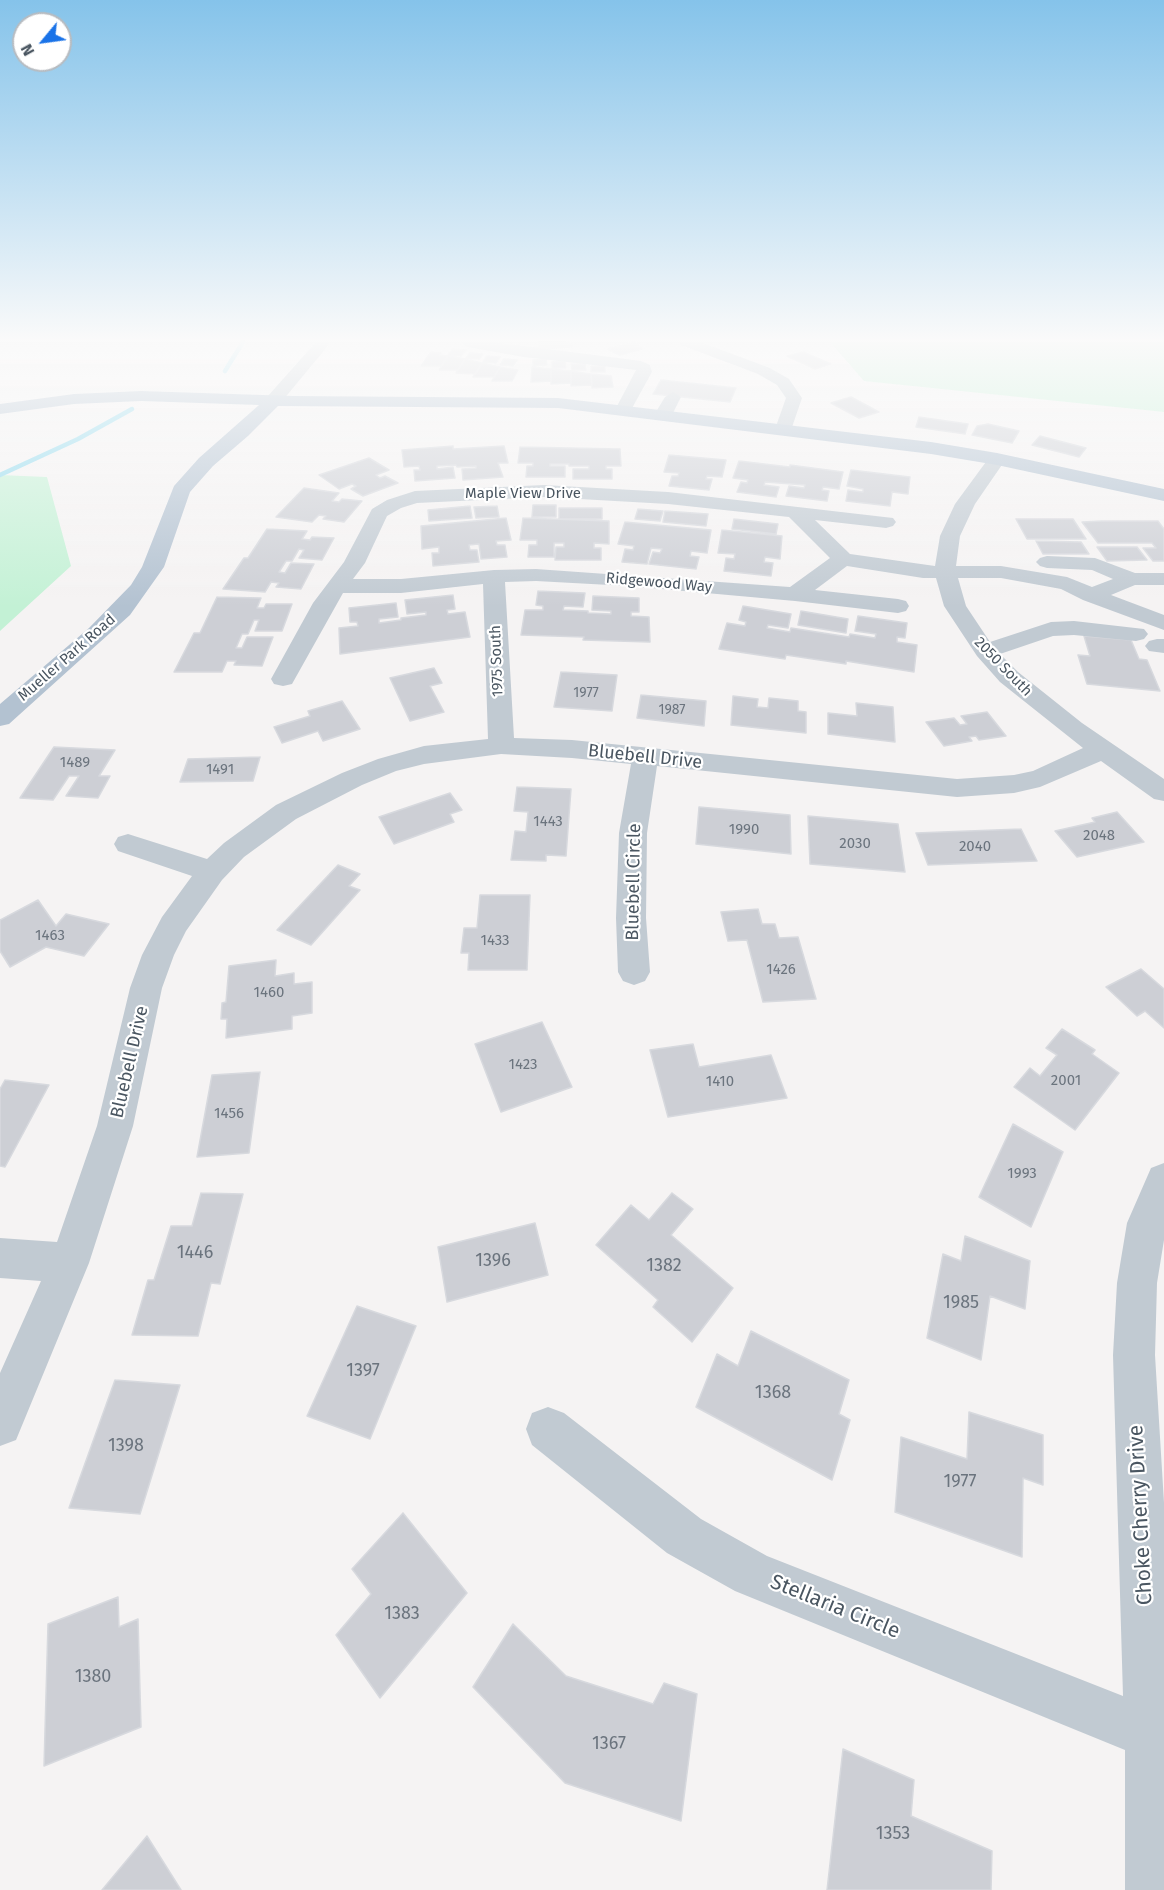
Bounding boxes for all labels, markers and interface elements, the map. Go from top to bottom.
north arrow [12,12,72,72]
text: N [17,41,38,59]
street label: Maple View Drive [465,485,581,503]
street label: Ridgewood Way [605,569,713,597]
street label: Mueller Park Road [15,611,119,705]
street label: 1975 South [487,625,507,697]
street label: 2050 South [970,634,1036,700]
house number: 1977 [573,685,599,701]
house number: 1987 [658,702,686,718]
street label: Bluebell Drive [587,740,703,774]
house number: 1489 [60,754,90,772]
house number: 1491 [206,761,234,779]
house number: 1443 [533,813,563,831]
house number: 1990 [729,821,759,839]
street label: Bluebell Circle [622,823,646,941]
house number: 2048 [1083,827,1115,845]
house number: 2030 [839,835,871,853]
house number: 2040 [959,838,991,856]
house number: 1463 [35,927,65,945]
house number: 1433 [480,932,510,950]
house number: 1426 [766,961,796,979]
house number: 1460 [254,984,284,1002]
street label: Bluebell Drive [107,1004,153,1120]
house number: 1423 [508,1056,538,1074]
house number: 2001 [1051,1072,1081,1090]
house number: 1410 [706,1073,734,1091]
house number: 1456 [214,1105,244,1123]
house number: 1993 [1007,1165,1037,1183]
house number: 1446 [177,1242,213,1264]
house number: 1396 [475,1250,511,1272]
house number: 1382 [646,1255,682,1277]
house number: 1985 [943,1292,979,1314]
house number: 1397 [346,1360,380,1382]
house number: 1368 [755,1382,791,1404]
street label: Choke Cherry Drive [1124,1424,1158,1606]
house number: 1398 [108,1435,144,1457]
house number: 1977 [944,1471,976,1493]
street label: Stellaria Circle [767,1570,903,1644]
house number: 1383 [384,1603,420,1625]
house number: 1380 [75,1666,111,1688]
house number: 1367 [592,1733,626,1755]
house number: 1353 [876,1823,910,1845]

